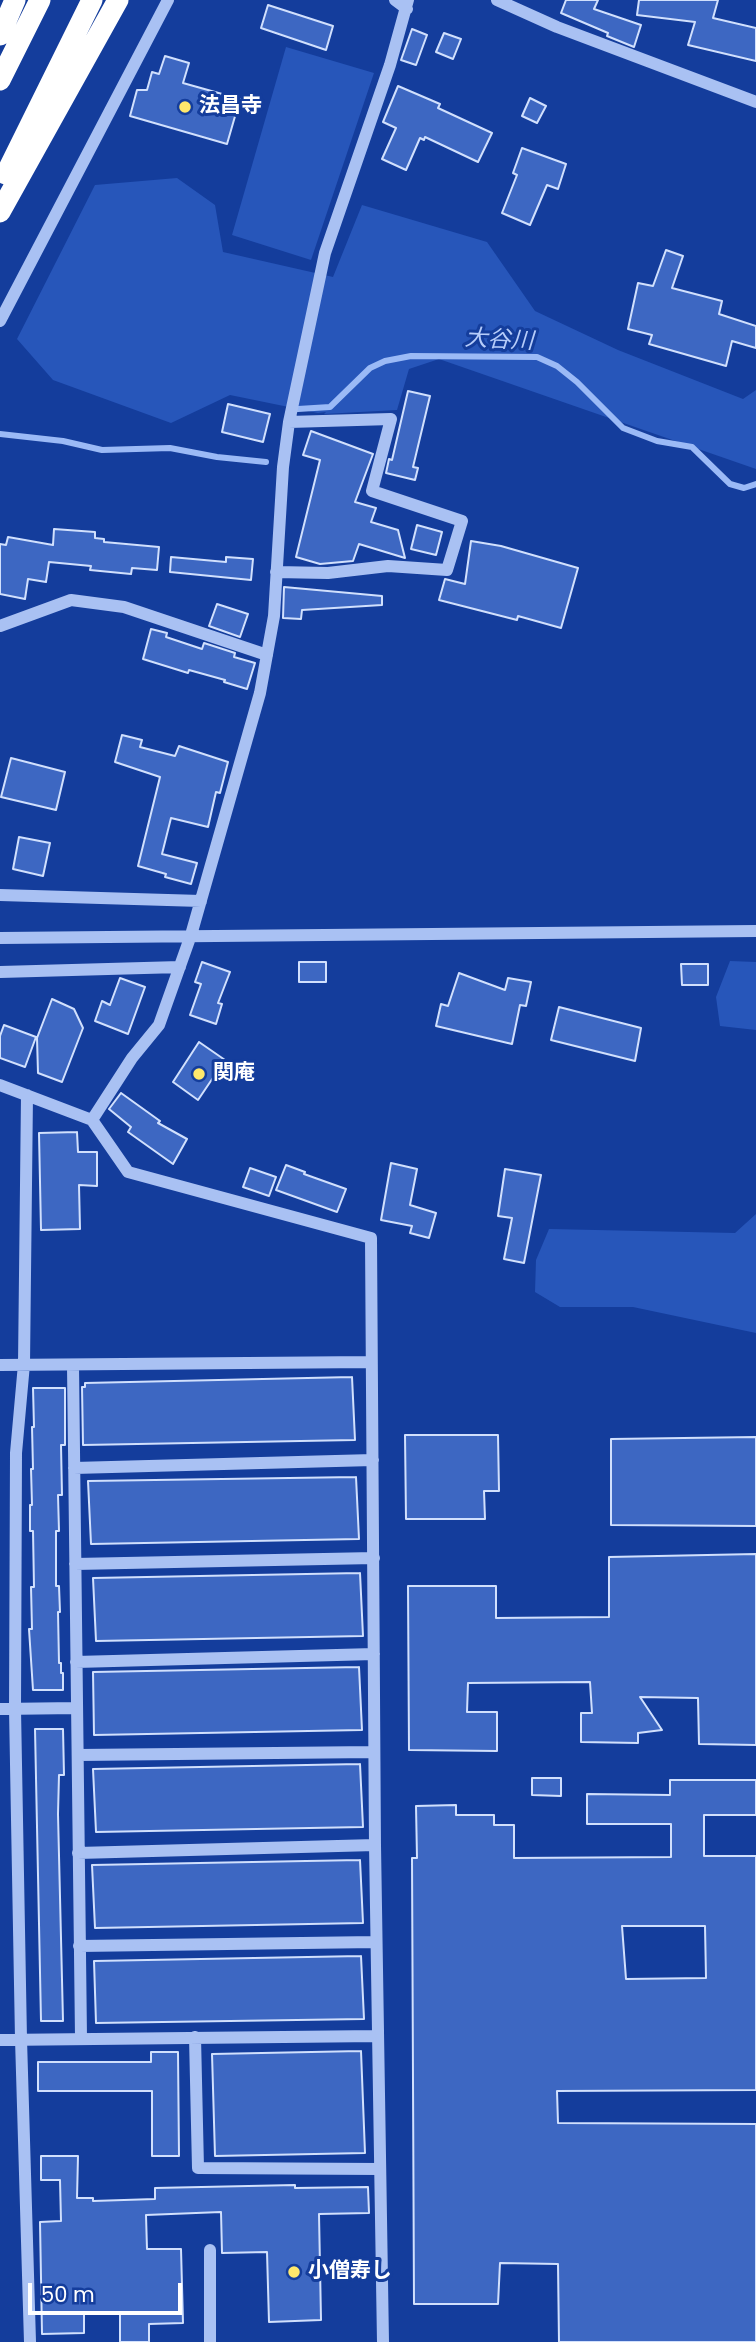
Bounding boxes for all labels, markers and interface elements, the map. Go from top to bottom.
place label: 法昌寺 [199,94,262,120]
marker: 法昌寺 [177,99,193,115]
water label: 大谷川 [464,325,534,357]
place label: 関庵 [213,1061,255,1087]
marker: 関庵 [191,1066,207,1082]
place label: 小僧寿し [308,2259,392,2285]
marker: 小僧寿し [286,2264,302,2280]
scale bar [32,2268,186,2312]
text: 50 m [41,2280,95,2309]

